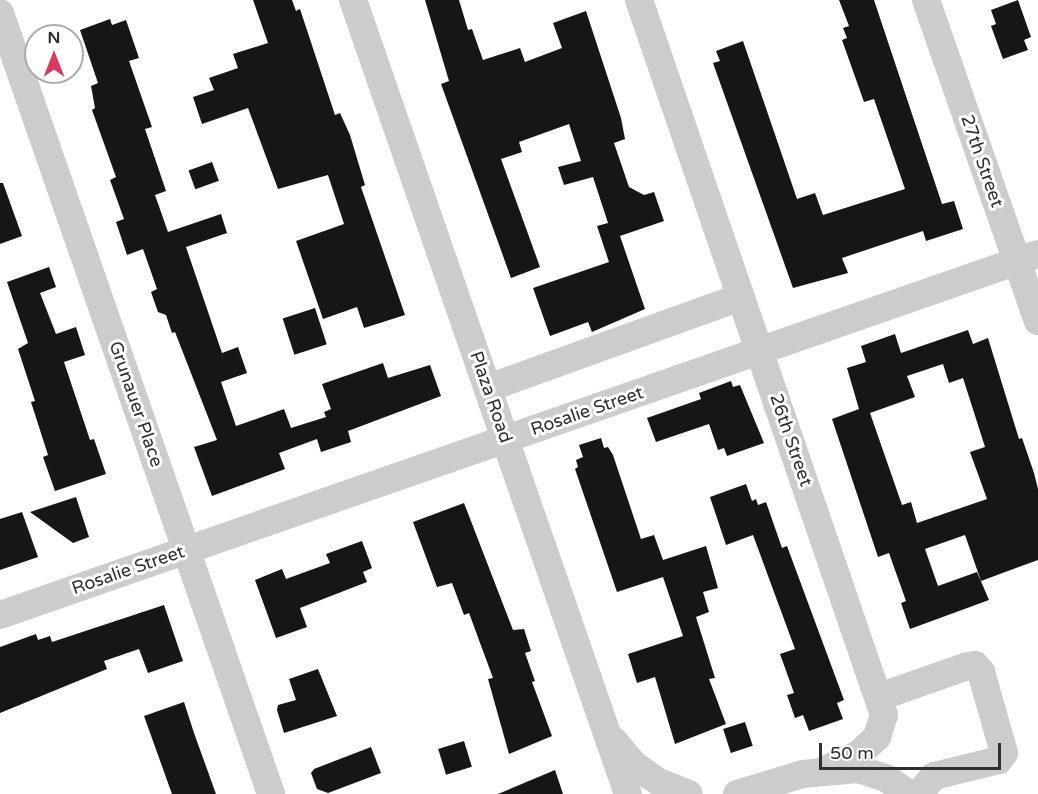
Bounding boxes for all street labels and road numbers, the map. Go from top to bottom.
street label: 27th Street [956,112,1008,210]
street label: Grunauer Place [104,338,168,470]
street label: Plaza Road [465,348,517,446]
street label: Rosalie Street [528,382,646,440]
street label: 26th Street [765,391,817,489]
street label: Rosalie Street [69,541,187,599]

